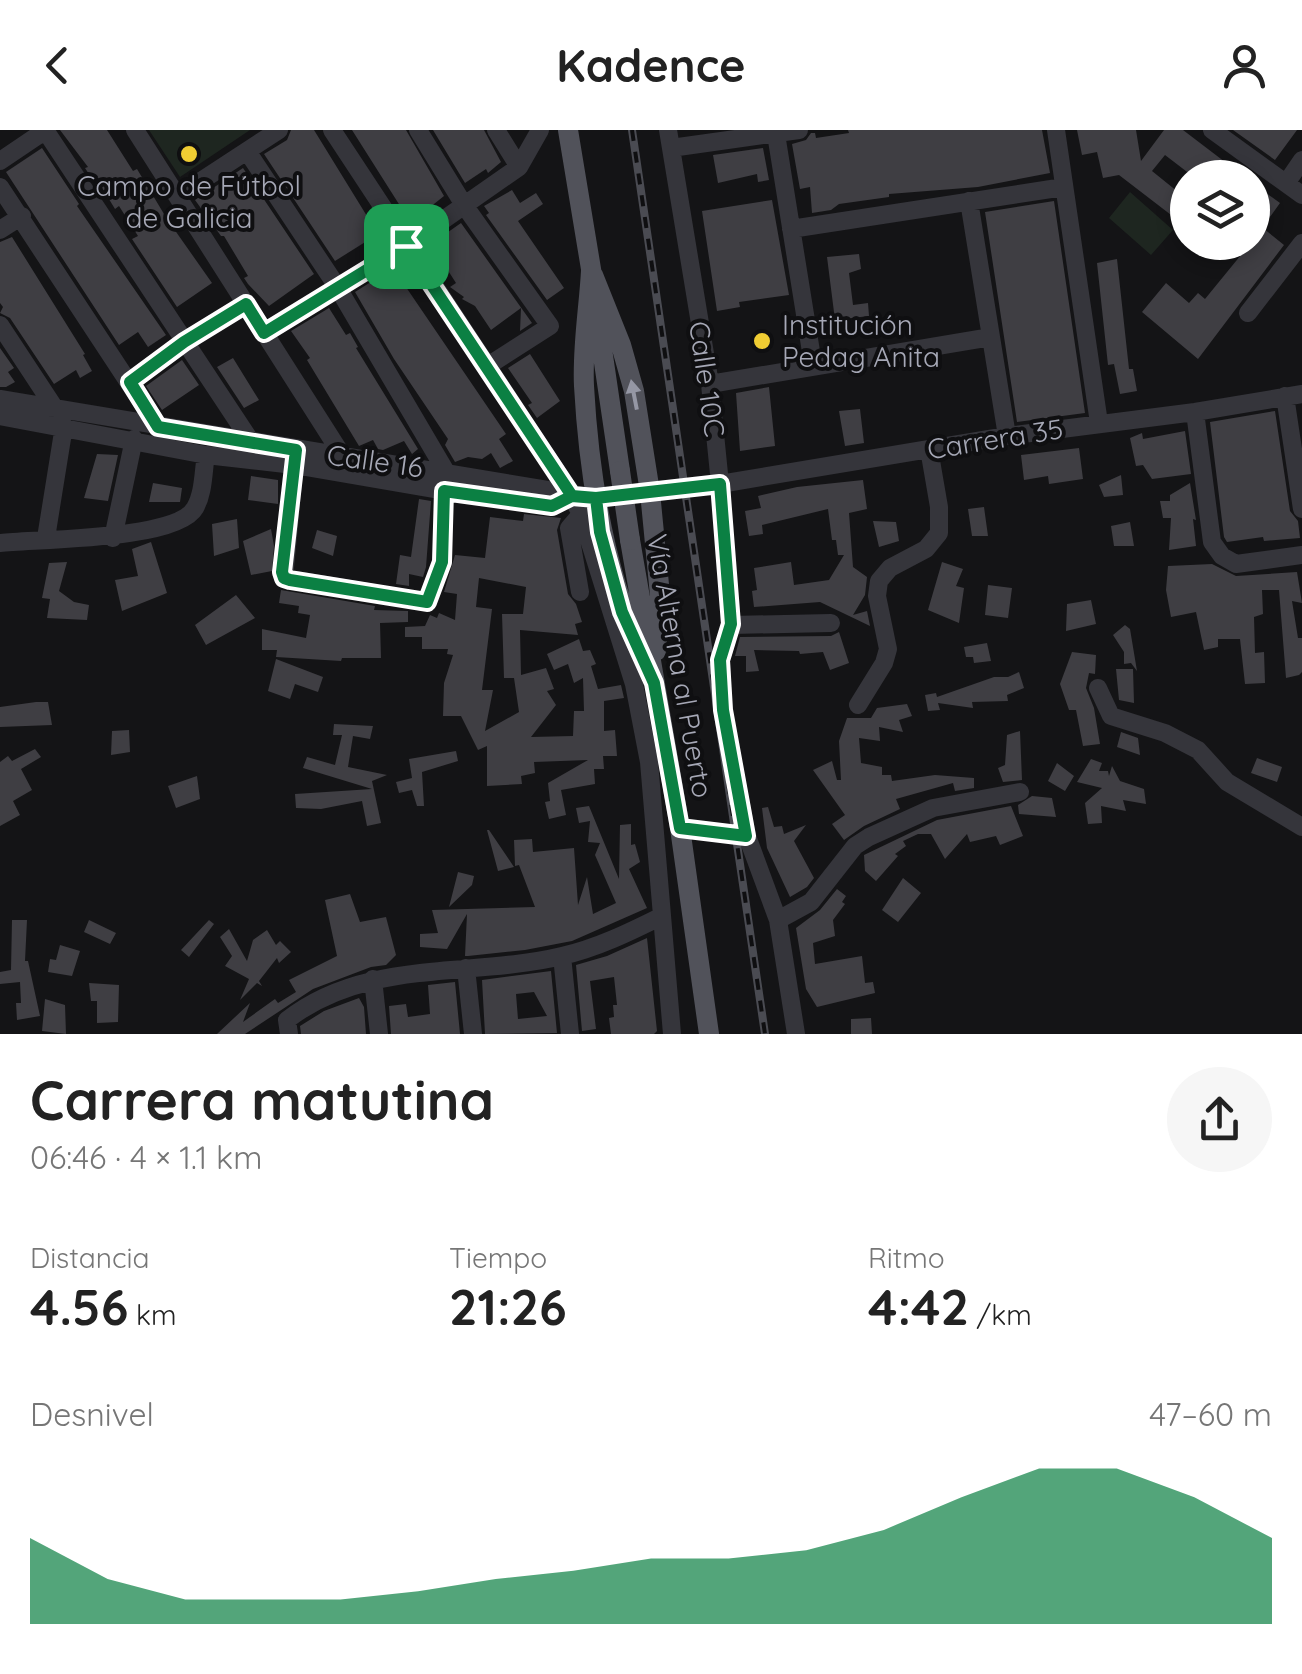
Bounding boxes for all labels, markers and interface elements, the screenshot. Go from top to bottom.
text: Kadence [556,37,746,93]
icon: back [30,38,85,93]
icon: person [1217,38,1272,93]
marker: Campo de Fútbol de Galicia [178,143,200,165]
map controls [1170,160,1270,260]
button: layers [1170,160,1270,260]
place label: Campo de Fútbol de Galicia [77,168,301,235]
pin [364,204,449,289]
icon: arrive [379,219,434,274]
place label: Institución Pedag Anita [782,307,940,374]
street label: Calle 10C [682,319,733,439]
marker: Institución Pedag Anita [751,330,773,352]
one-way arrow [626,380,642,411]
street label: Carrera 35 [925,411,1065,467]
street label: Calle 16 [325,436,425,485]
street label: Vía Alterna al Puerto [640,531,721,800]
text: Carrera matutina [30,1065,494,1134]
button: share [1167,1067,1272,1172]
text: 06:46 · 4 × 1.1 km [30,1137,262,1177]
text: Distancia [30,1240,149,1275]
text: Tiempo [449,1240,547,1275]
text: Ritmo [868,1240,945,1275]
text: 4.56 [30,1275,128,1338]
text: 21:26 [449,1275,567,1338]
text: 4:42 [868,1275,969,1338]
text: km [128,1297,176,1332]
text: /km [969,1297,1032,1332]
text: Desnivel [30,1394,154,1434]
text: 47–60 m [1149,1394,1272,1434]

